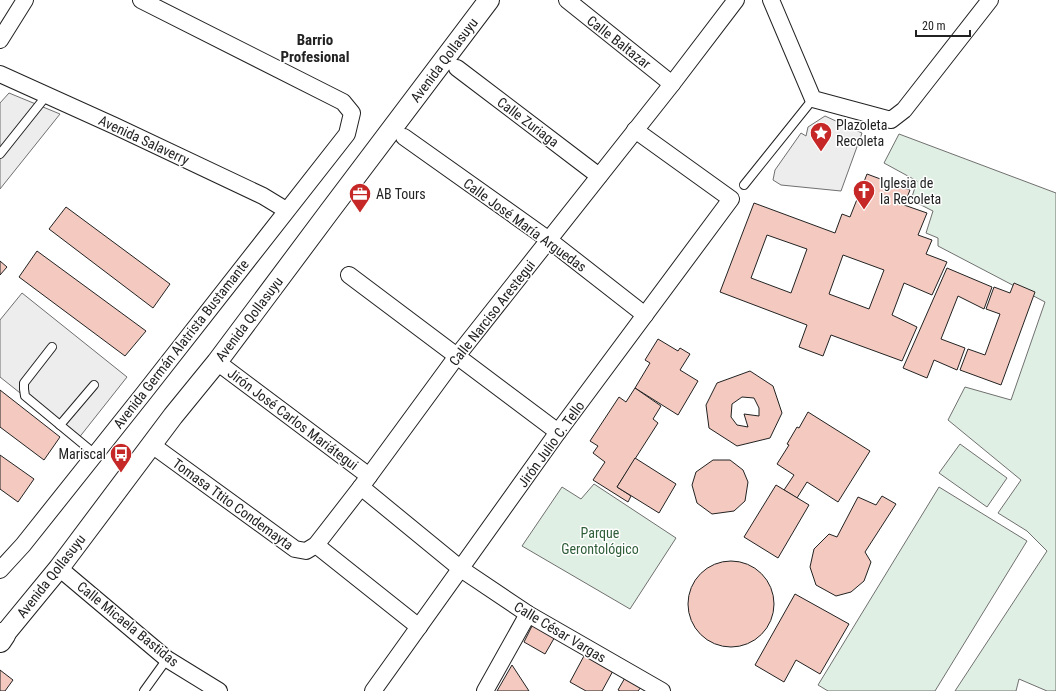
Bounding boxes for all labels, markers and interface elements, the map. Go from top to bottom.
street label: Calle Baltazar [584,12,654,72]
scale bar [916,12,970,38]
street label: Avenida Qollasuyu [407,15,481,105]
text: 20 m [922,19,946,33]
district label: Barrio Profesional [281,31,349,66]
street label: Calle Zuriaga [494,94,562,150]
street label: Avenida Salaverry [96,112,192,168]
place label: Plazoleta Recoleta [836,117,887,149]
place icon: Plazoleta Recoleta [808,120,834,153]
street label: Calle José María Arguedas [460,175,590,275]
place label: Iglesia de la Recoleta [880,175,941,207]
church icon: Iglesia de la Recoleta [851,178,877,211]
office icon: AB Tours [347,181,373,214]
place label: AB Tours [376,186,426,202]
street label: Avenida Germán Alatrista Bustamante [110,256,252,432]
street label: Calle Narciso Arestegui [446,257,538,369]
street label: Avenida Qollasuyu [212,274,286,364]
street label: Jirón José Carlos Mariátegui [225,365,361,473]
street label: Jirón Julio C. Tello [514,398,588,490]
bus stop icon: Mariscal [108,441,134,474]
place label: Mariscal [58,446,106,462]
street label: Tomasa Ttito Condemayta [170,455,296,553]
park label: Parque Gerontológico [561,525,639,557]
street label: Avenida Qollasuyu [13,531,89,621]
street label: Calle Micaela Bastidas [74,578,182,670]
street label: Calle César Vargas [511,598,609,666]

